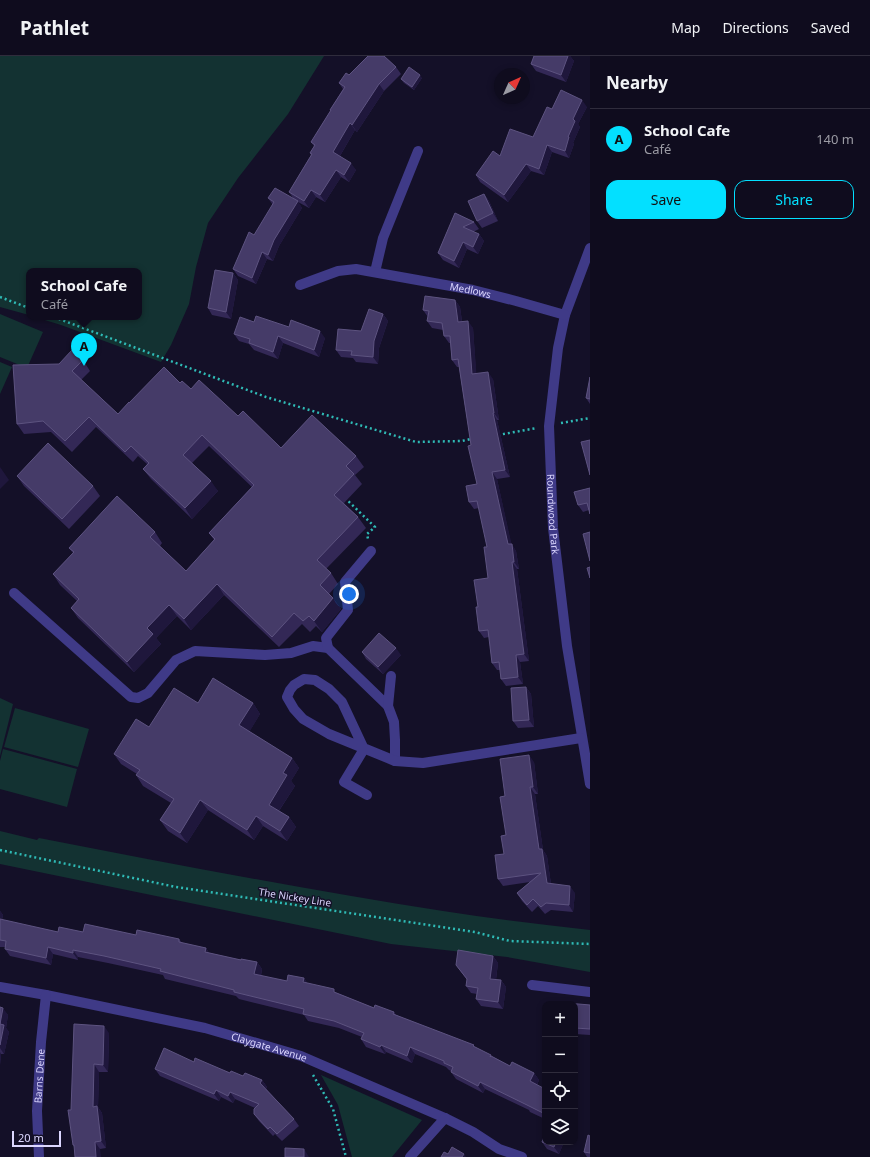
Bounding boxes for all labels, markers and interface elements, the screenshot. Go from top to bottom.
text: Pathlet [20,15,89,41]
text: Map [671,18,700,37]
text: Directions [722,18,789,37]
text: Saved [811,18,850,37]
north arrow [494,68,530,104]
text: Nearby [606,71,668,94]
text: School Cafe [644,120,730,140]
text: A [615,130,624,148]
text: 140 m [816,130,854,148]
text: Café [644,140,671,158]
button: Save [606,180,726,219]
button: Share [734,180,854,219]
popup [26,268,142,320]
text: School Cafe [41,275,127,295]
street label: Medlows [449,279,493,301]
text: Café [41,295,68,313]
pin: A [71,333,97,366]
street label: Roundwood Park [544,474,563,556]
your location [339,584,359,604]
street label: The Nickey Line [258,884,333,910]
map controls [542,1001,578,1145]
button: + [542,1001,578,1037]
street label: Claygate Avenue [230,1029,310,1065]
button: − [542,1037,578,1073]
street label: Barns Dene [30,1048,48,1104]
button: locate [542,1073,578,1109]
button: layers [542,1109,578,1145]
scale bar [12,1129,61,1148]
text: 20 m [18,1130,44,1145]

